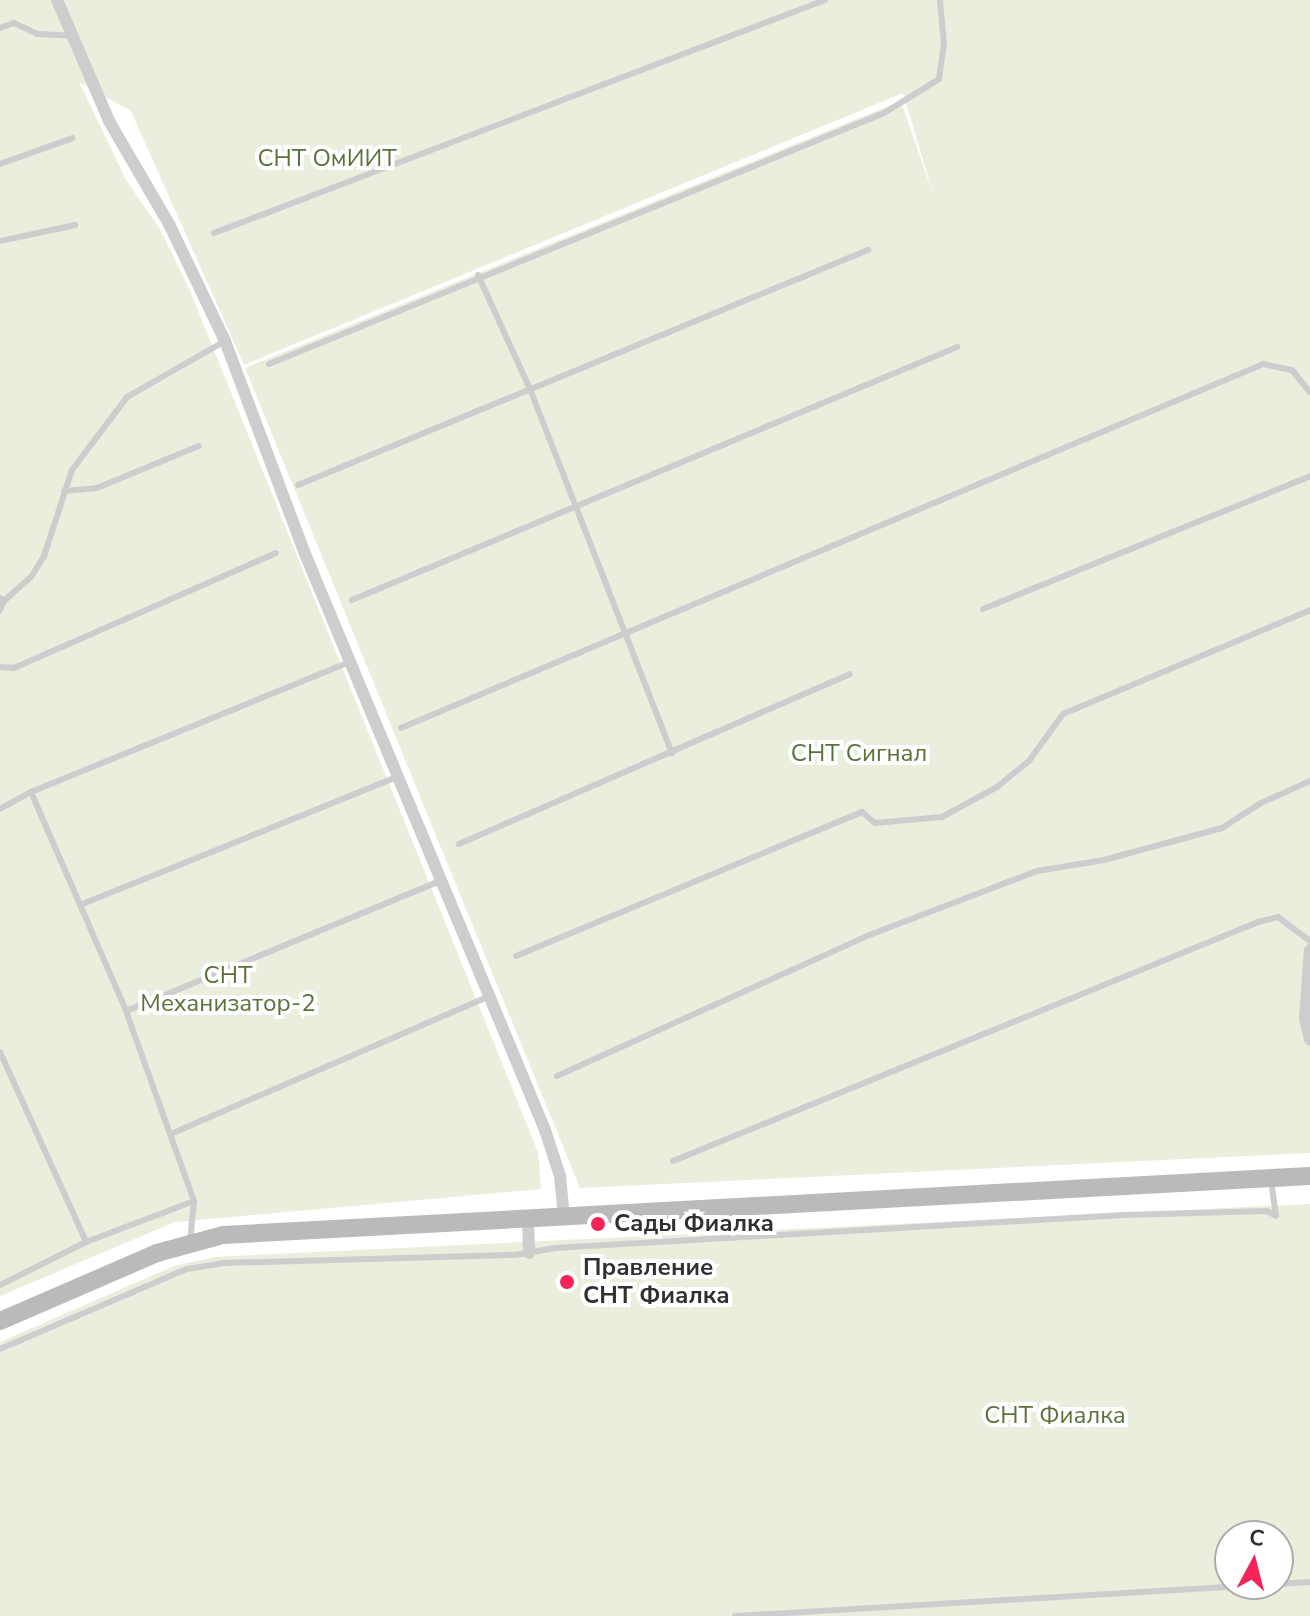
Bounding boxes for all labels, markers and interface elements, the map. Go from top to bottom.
park label: СНТ ОмИИТ [257,145,397,173]
park label: СНТ Сигнал [791,740,927,768]
park label: СНТ Механизатор-2 [140,962,316,1018]
place label: Сады Фиалка [614,1210,774,1238]
marker: Сады Фиалка [589,1215,607,1233]
place label: Правление СНТ Фиалка [583,1254,730,1310]
marker: Правление СНТ Фиалка [558,1273,576,1291]
park label: СНТ Фиалка [984,1402,1126,1430]
north arrow [1214,1520,1294,1600]
text: С [1247,1522,1266,1554]

